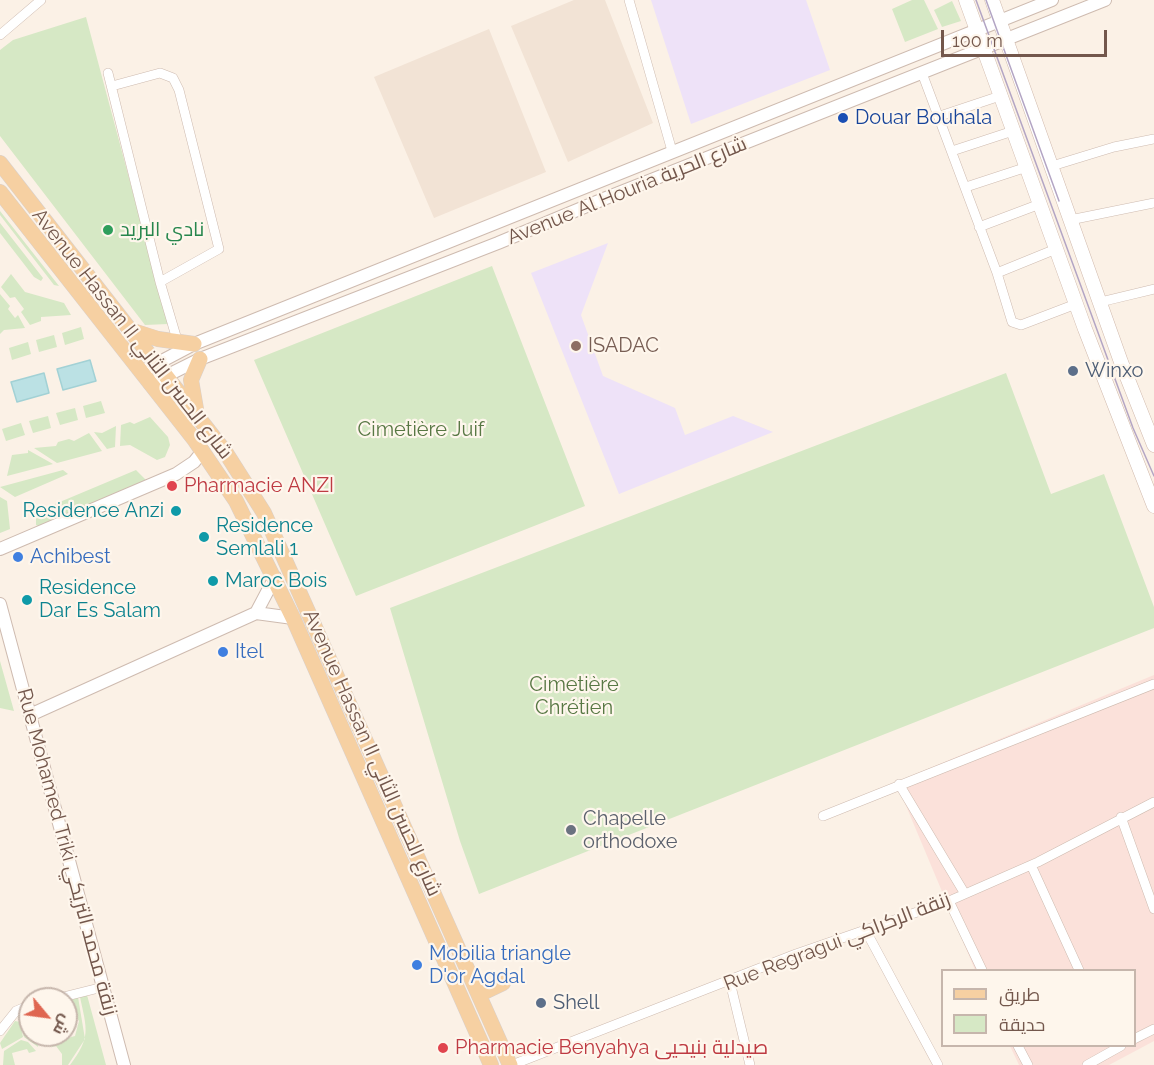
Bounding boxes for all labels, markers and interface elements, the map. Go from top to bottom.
scale bar [944,18,1110,56]
text: 100 m [952,30,1003,51]
place label: Douar Bouhala [855,106,992,130]
marker: Douar Bouhala [836,111,850,125]
street label: Avenue Al Houria شارع الحرية [504,132,750,250]
street label: Avenue Hassan II شارع الحسن الثاني [27,204,237,464]
place label: نادي البريد [120,218,204,242]
marker: نادي البريد [101,223,115,237]
place label: ISADAC [588,334,659,358]
marker: ISADAC [569,339,583,353]
place label: Winxo [1085,359,1143,383]
marker: Winxo [1066,364,1080,378]
park label: Cimetière Juif [358,418,484,442]
place label: Pharmacie ANZI [184,474,334,498]
marker: Pharmacie ANZI [165,479,179,493]
place label: Residence Anzi [23,499,164,523]
marker: Residence Anzi [169,504,183,518]
place label: Residence Semlali 1 [216,514,313,561]
marker: Residence Semlali 1 [197,530,211,544]
place label: Achibest [30,545,111,569]
marker: Achibest [11,550,25,564]
place label: Maroc Bois [225,569,327,593]
marker: Maroc Bois [206,574,220,588]
place label: Residence Dar Es Salam [39,576,161,623]
marker: Residence Dar Es Salam [20,593,34,607]
street label: Avenue Hassan II شارع الحسن الثاني [298,606,446,900]
place label: Itel [235,640,264,664]
marker: Itel [216,645,230,659]
park label: Cimetière Chrétien [529,673,619,720]
street label: Rue Mohamed Triki زنقة محمد التريكي [12,686,122,1018]
place label: Chapelle orthodoxe [583,807,677,854]
marker: Chapelle orthodoxe [564,823,578,837]
street label: Rue Regragui زنقة الركراكي [720,888,954,996]
place label: Mobilia triangle D'or Agdal [429,942,571,989]
marker: Mobilia triangle D'or Agdal [410,958,424,972]
legend [941,969,1136,1047]
text: طريق [999,984,1040,1005]
north arrow [18,987,78,1047]
place label: Shell [553,991,599,1015]
marker: Shell [534,996,548,1010]
text: ش [49,1011,76,1039]
text: حديقة [999,1014,1045,1035]
place label: Pharmacie Benyahya صيدلية بنيحيى [455,1036,768,1060]
marker: Pharmacie Benyahya صيدلية بنيحيى [436,1041,450,1055]

